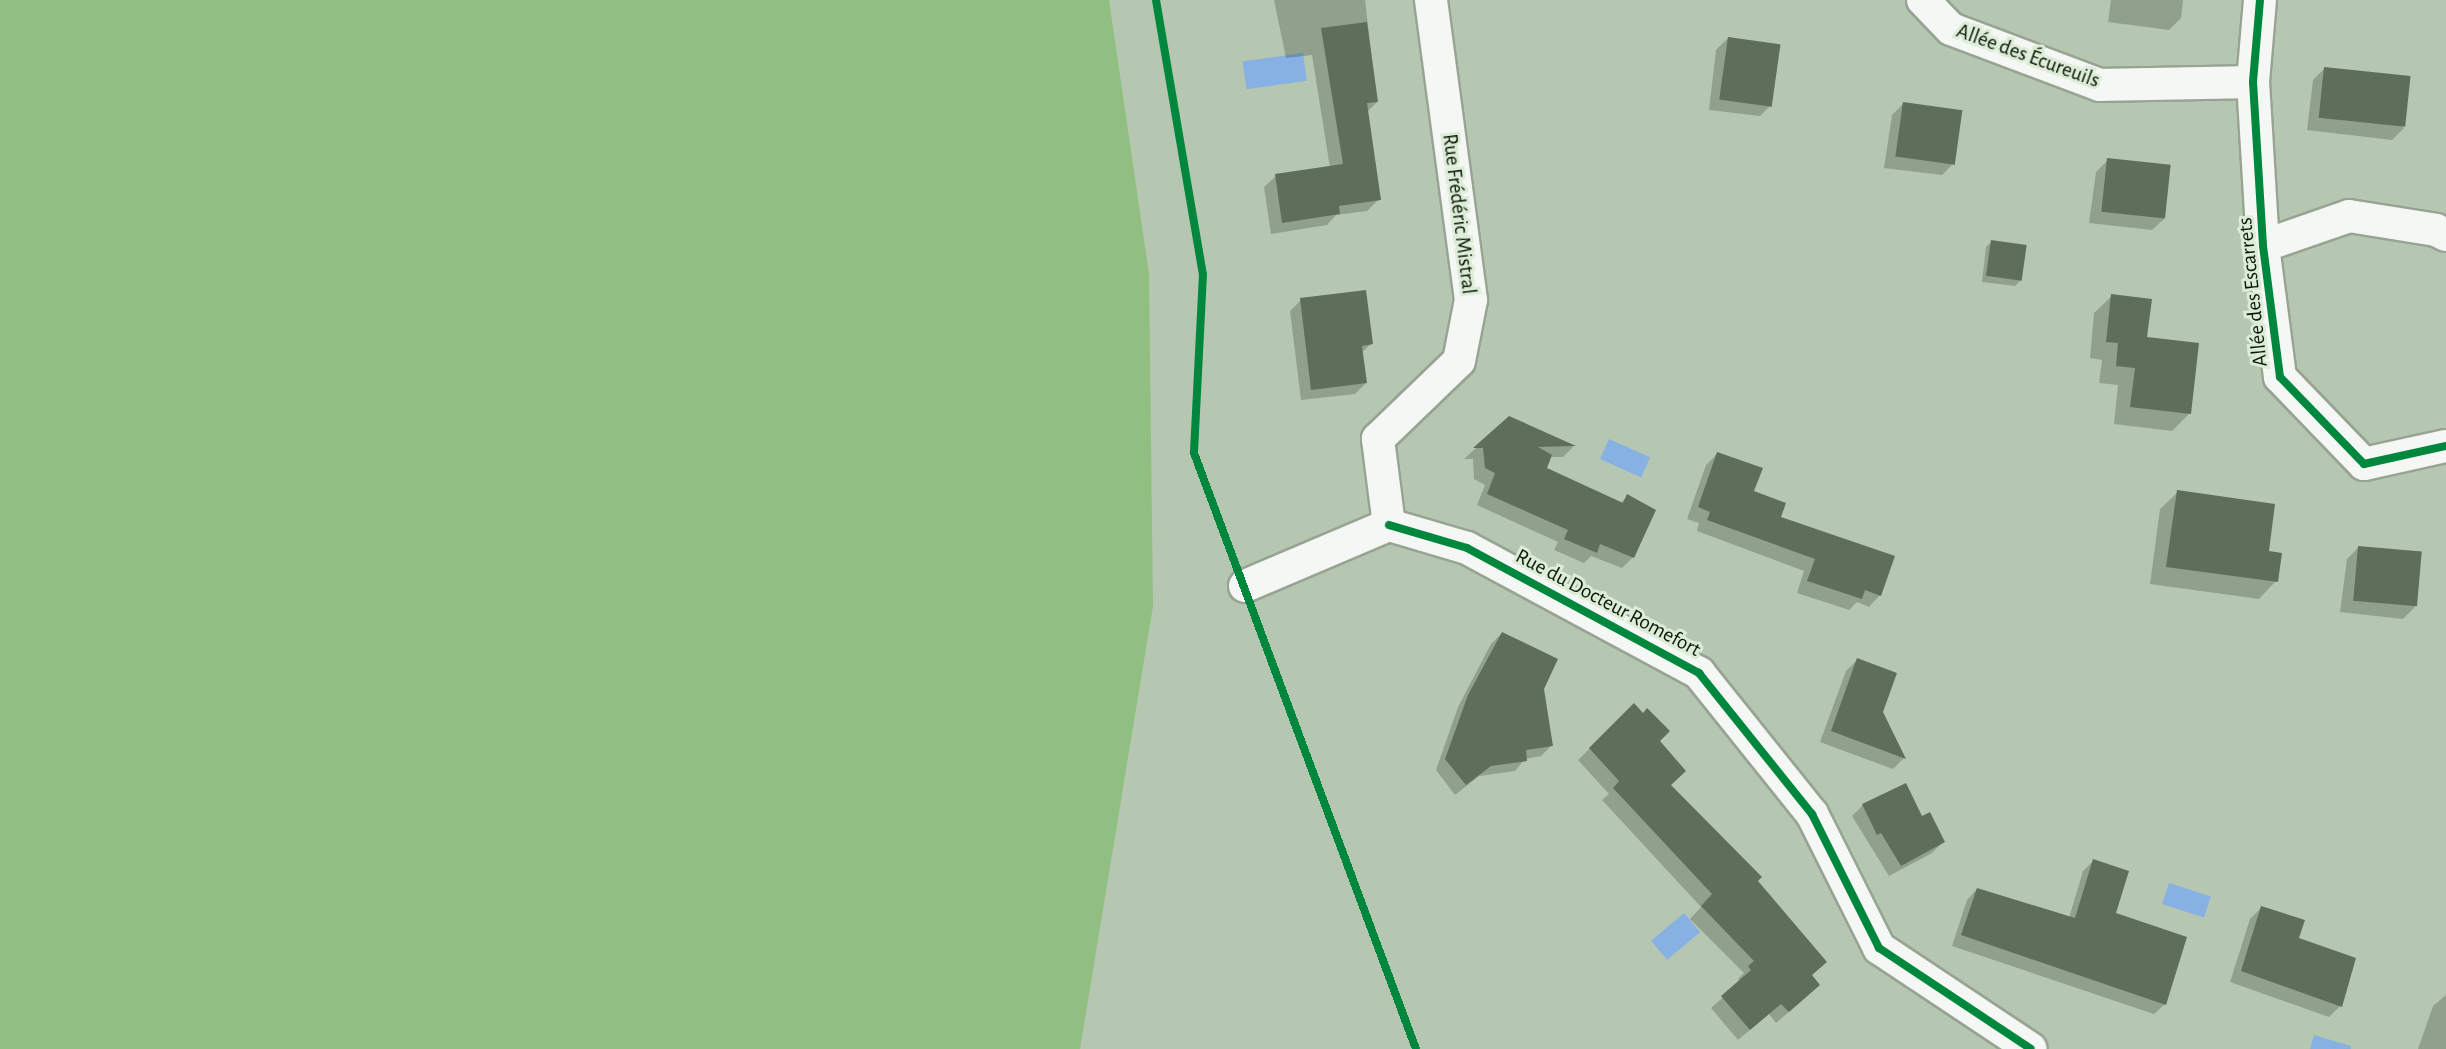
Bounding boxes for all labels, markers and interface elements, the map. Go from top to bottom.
street label: Allée des Écureuils [1953,18,2103,94]
street label: Rue Frédéric Mistral [1437,132,1481,296]
street label: Allée des Escarrets [2233,216,2273,368]
street label: Rue du Docteur Romefort [1511,544,1705,662]

